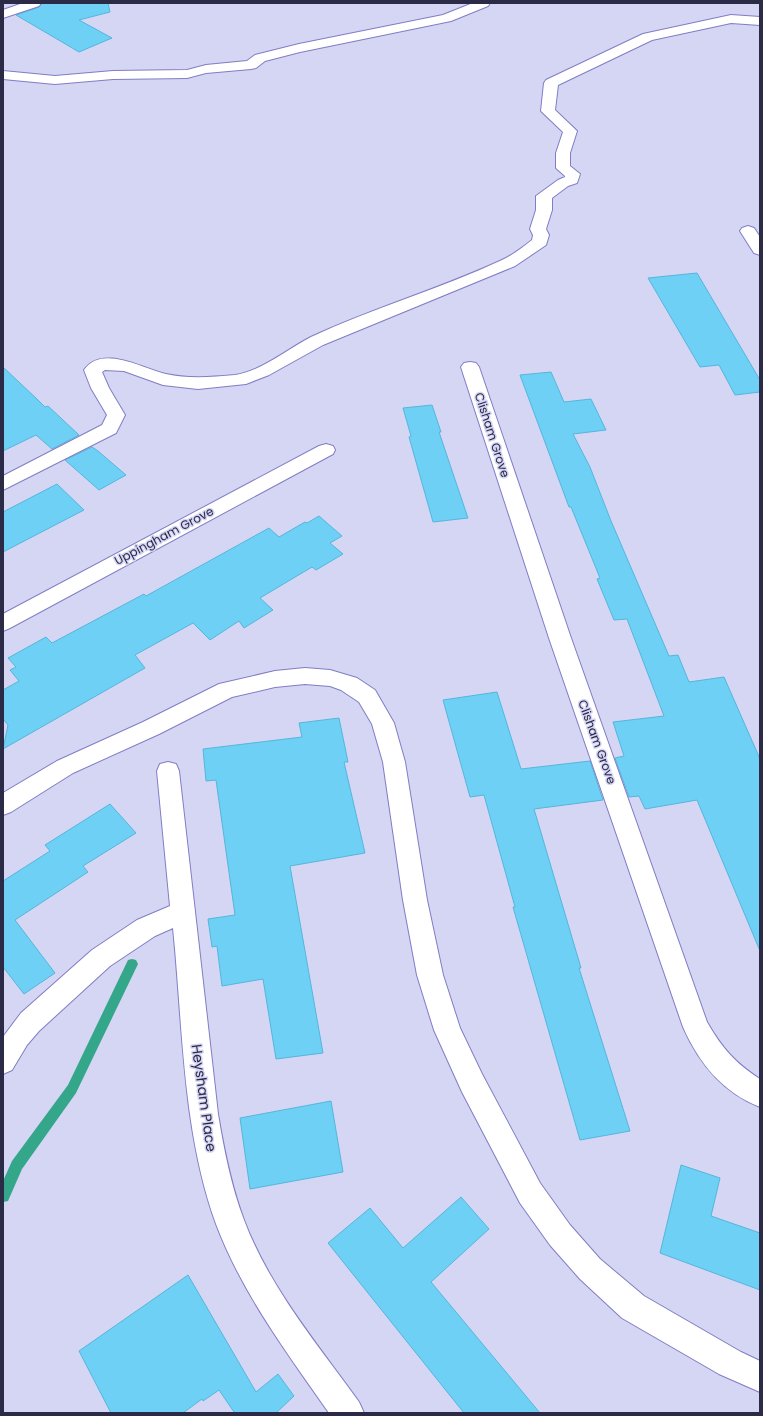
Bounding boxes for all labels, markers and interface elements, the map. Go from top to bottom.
street label: Clisham Grove [471,390,514,480]
street label: Uppingham Grove [111,502,216,569]
street label: Clisham Grove [574,697,621,786]
street label: Heysham Place [187,1043,221,1153]

